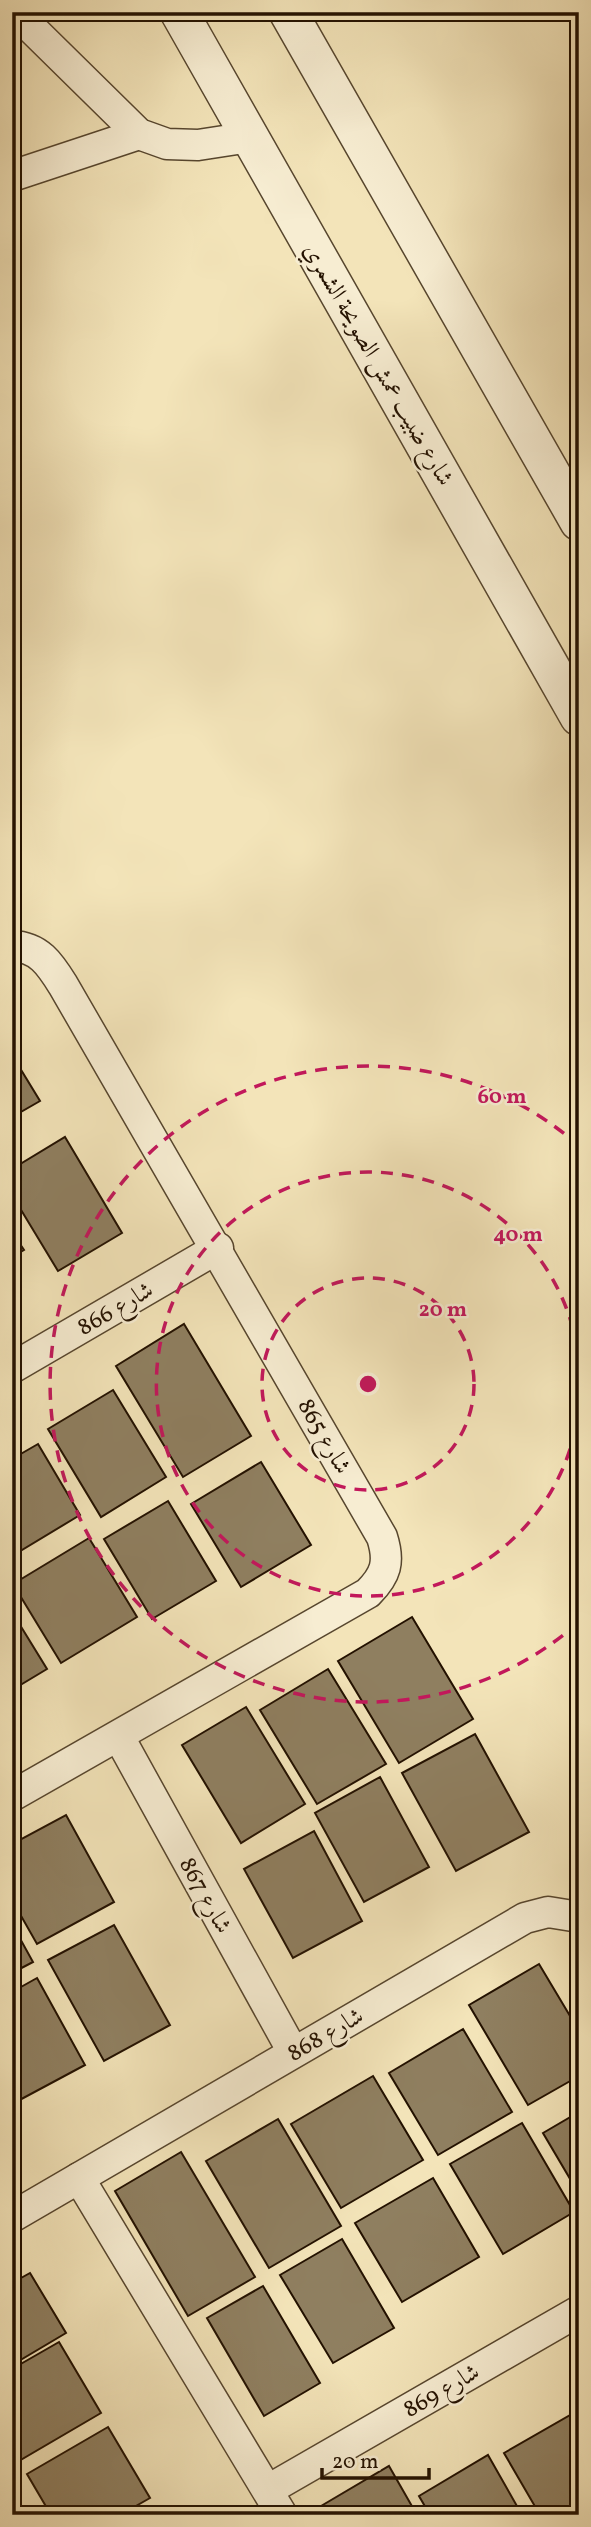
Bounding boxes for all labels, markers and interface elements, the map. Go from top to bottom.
street label: شارع ضبيب عمش الصويحة الشمري [293,237,461,493]
text: 60 m [478,1083,526,1112]
text: 40 m [493,1221,543,1250]
street label: شارع 866 [72,1274,161,1346]
text: 20 m [419,1296,467,1325]
centre of rings [356,1372,380,1396]
street label: شارع 865 [287,1393,359,1482]
street label: شارع 867 [169,1852,239,1941]
street label: شارع 868 [282,2000,371,2072]
street label: شارع 869 [397,2356,487,2428]
scale bar [322,2436,428,2480]
text: 20 m [332,2448,378,2477]

